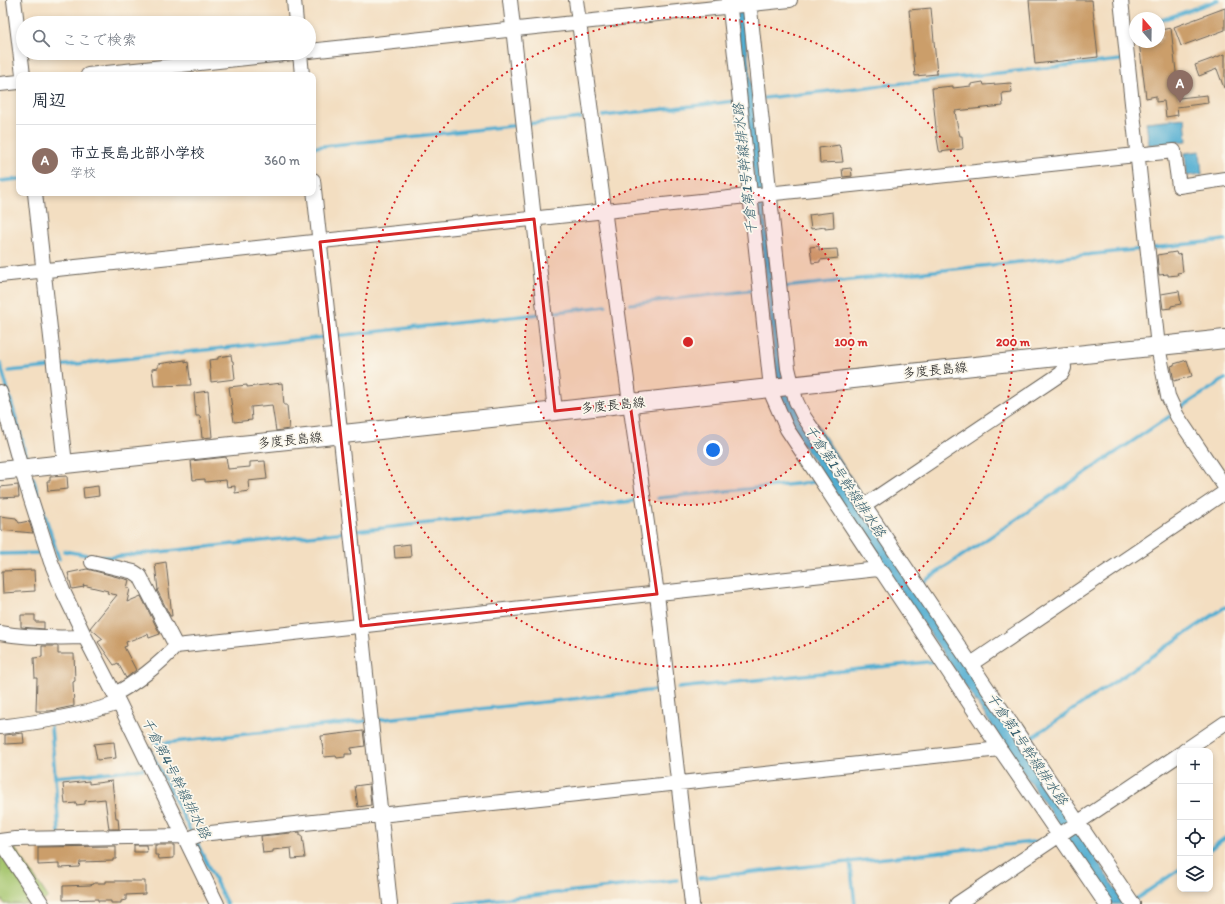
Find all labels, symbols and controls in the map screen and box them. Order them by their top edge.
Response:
north arrow [1129,12,1165,48]
search box [16,16,316,60]
icon: search [30,27,52,49]
text: ここで検索 [62,31,137,49]
pin: A [1167,70,1193,103]
text: 周辺 [32,90,66,110]
water label: 千倉第1号幹線排水路 [730,101,760,236]
text: 市立長島北部小学校 [70,144,205,162]
text: A [41,153,49,168]
text: 360 m [264,153,300,168]
text: 学校 [70,165,96,180]
centre of rings [681,335,695,349]
text: 100 m [834,335,868,349]
text: 200 m [996,335,1031,349]
street label: 多度長島線 [902,359,969,381]
street label: 多度長島線 [580,394,647,416]
water label: 千倉第1号幹線排水路 [801,421,890,542]
street label: 多度長島線 [257,429,324,451]
your location [703,440,723,460]
water label: 千倉第1号幹線排水路 [983,689,1072,810]
water label: 千倉第4号幹線排水路 [138,714,215,843]
map controls [1177,748,1213,892]
button: + [1177,748,1213,784]
button: − [1177,784,1213,820]
button: locate [1177,820,1213,856]
button: layers [1177,856,1213,892]

